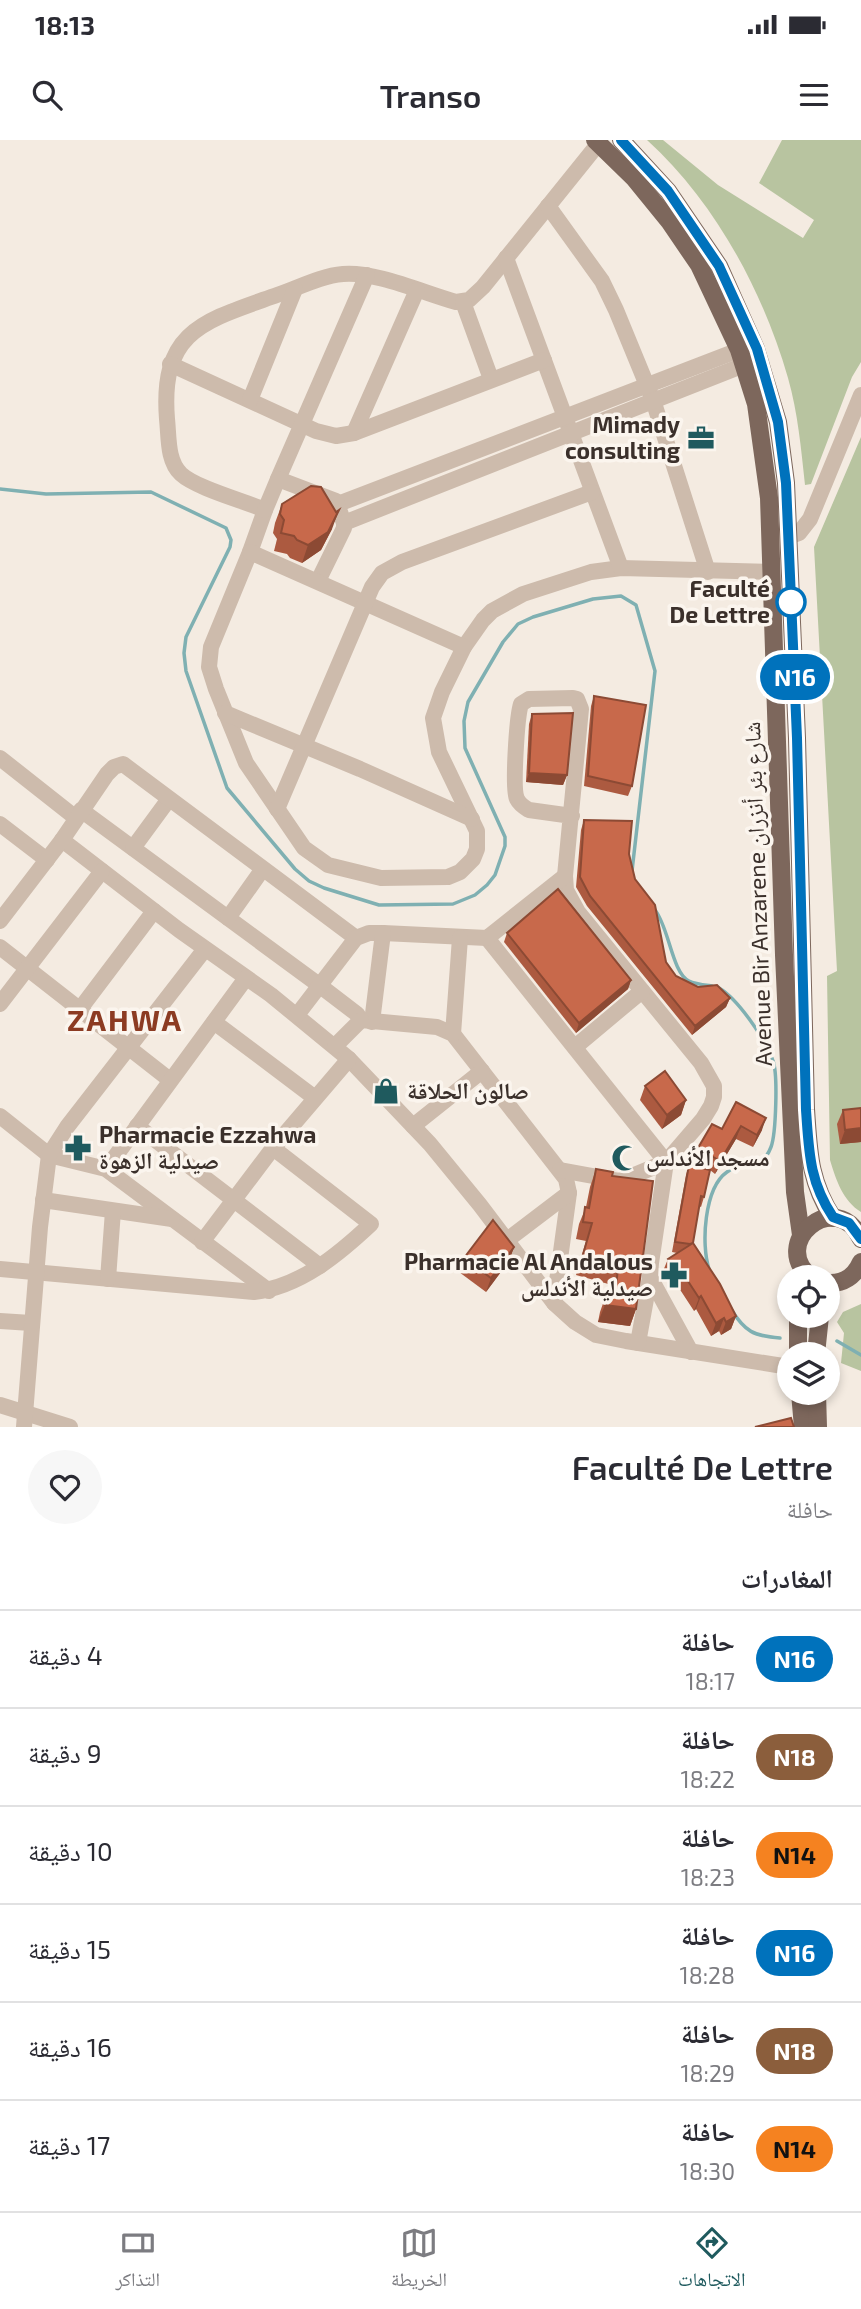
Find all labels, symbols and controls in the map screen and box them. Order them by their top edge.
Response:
text: 18:13 [35,9,95,40]
icon: search [28,76,66,114]
text: Transo [380,76,481,114]
icon: menu [795,76,833,114]
place label: Mimady consulting [565,410,681,464]
office icon: Mimady consulting [686,423,716,453]
place label: Faculté De Lettre [670,574,770,628]
marker: Faculté De Lettre [776,587,806,617]
line badge: N16 [755,654,835,700]
text: N16 [774,662,816,691]
street label: Avenue Bir Anzarene شارع بئر أنزران [737,721,779,1067]
district label: ZAHWA [67,1001,183,1037]
shop icon: صالون الحلاقة [371,1076,401,1106]
place label: صالون الحلاقة [407,1076,529,1105]
place label: Pharmacie Ezzahwa صيدلية الزهوة [99,1120,316,1175]
pharmacy icon: Pharmacie Ezzahwa صيدلية الزهوة [63,1133,93,1163]
mosque icon: مسجد الأندلس [610,1143,640,1173]
place label: مسجد الأندلس [646,1143,770,1172]
place label: Pharmacie Al Andalous صيدلية الأندلس [404,1247,653,1302]
pharmacy icon: Pharmacie Al Andalous صيدلية الأندلس [659,1260,689,1290]
map controls [777,1265,840,1405]
button: locate [777,1265,840,1328]
button: layers [777,1342,840,1405]
text: Faculté De Lettre [572,1447,833,1487]
button: heart [28,1450,102,1524]
text: حافلة [787,1495,833,1523]
text: المغادرات [741,1562,833,1593]
text: حافلة [681,1625,735,1656]
text: 4 دقيقة [28,1639,103,1670]
text: N16 [774,1644,815,1673]
text: 18:17 [686,1667,735,1695]
text: حافلة [681,1723,735,1754]
text: 9 دقيقة [28,1737,102,1768]
text: N18 [773,1742,816,1771]
text: 18:22 [681,1765,735,1793]
text: حافلة [681,1821,735,1852]
text: 10 دقيقة [28,1835,113,1866]
text: N14 [773,1840,816,1869]
text: 18:23 [681,1863,735,1891]
text: حافلة [681,1919,735,1950]
text: 15 دقيقة [28,1933,111,1964]
text: N16 [774,1938,815,1967]
text: 18:28 [680,1961,735,1989]
text: حافلة [681,2017,735,2048]
text: 16 دقيقة [28,2031,112,2062]
text: N18 [773,2036,816,2065]
text: 18:29 [680,2059,735,2087]
text: حافلة [681,2115,735,2146]
text: 17 دقيقة [28,2129,110,2160]
text: N14 [773,2134,816,2163]
text: 18:30 [680,2157,735,2185]
tab: التذاكر [116,2224,160,2298]
tab: الخريطة [391,2224,447,2298]
tab: الاتجاهات [678,2224,745,2298]

